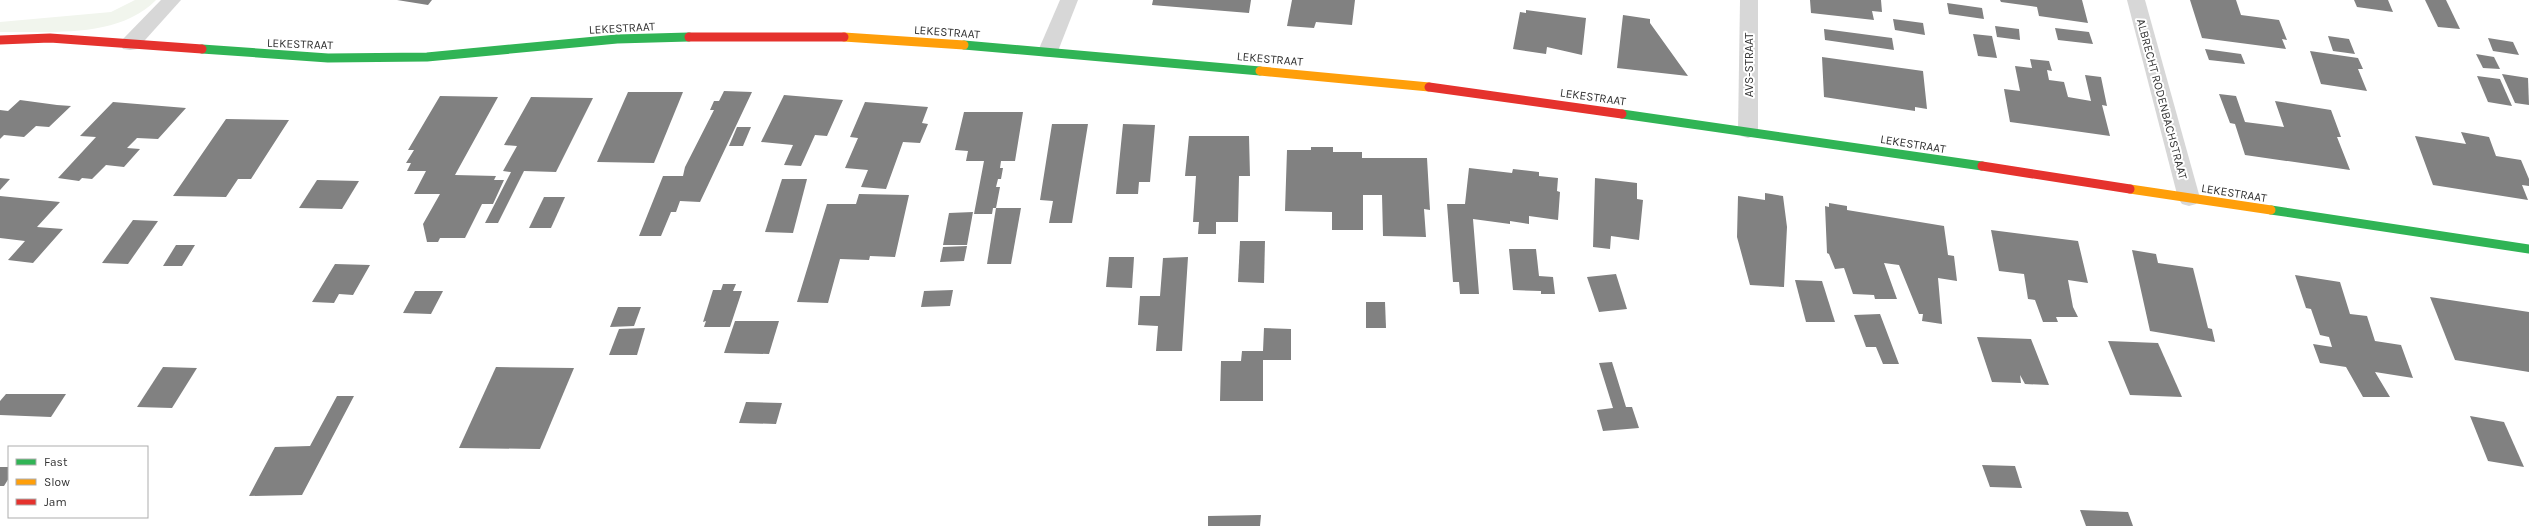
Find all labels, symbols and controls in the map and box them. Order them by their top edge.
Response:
street label: ALBRECHT RODENBACHSTRAAT [2134,17,2190,181]
street label: LEKESTRAAT [589,19,655,37]
street label: LEKESTRAAT [913,23,981,41]
street label: AVS-STRAAT [1742,33,1756,97]
street label: LEKESTRAAT [267,36,333,52]
street label: LEKESTRAAT [1236,49,1304,69]
street label: LEKESTRAAT [1559,85,1627,109]
street label: LEKESTRAAT [1879,132,1947,156]
street label: LEKESTRAAT [2200,181,2268,205]
legend [8,446,148,518]
text: Fast [44,455,68,469]
text: Slow [44,475,70,489]
text: Jam [44,495,67,509]

